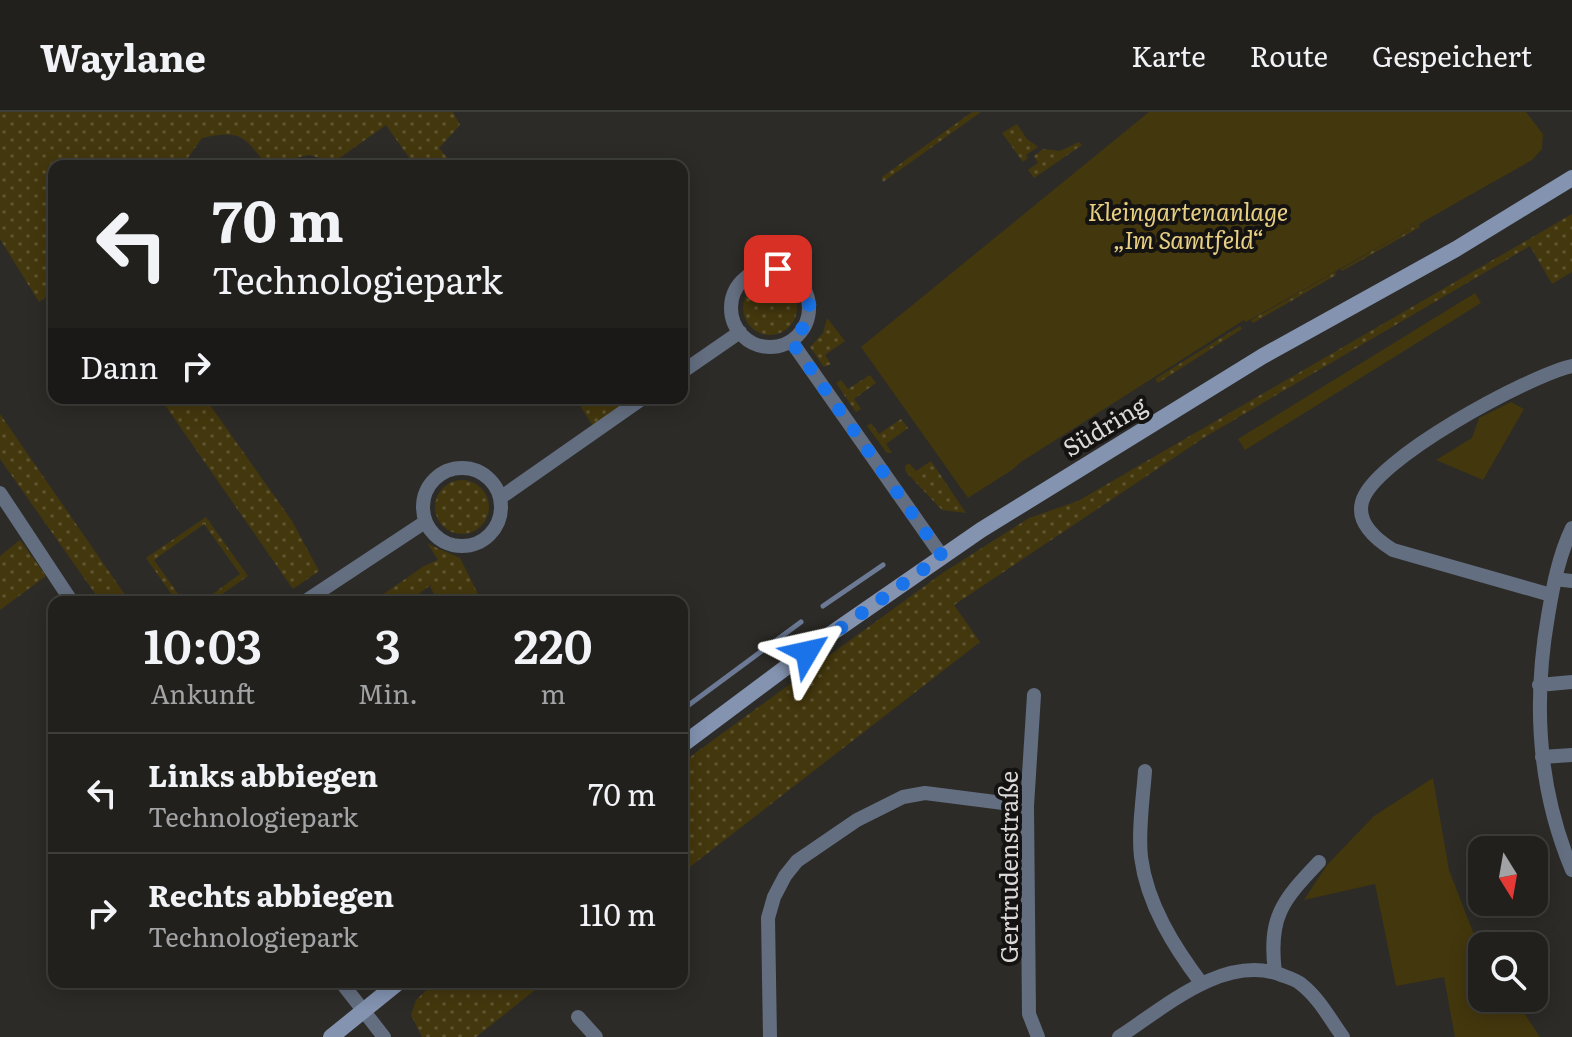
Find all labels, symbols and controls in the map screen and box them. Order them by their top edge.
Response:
text: Waylane [40,27,206,84]
text: Karte [1131,34,1206,76]
text: Route [1250,34,1328,76]
text: Gespeichert [1372,34,1532,76]
text: 70 m [212,176,344,259]
icon: left [80,192,184,296]
park label: Kleingartenanlage „Im Samtfeld“ [1088,193,1288,256]
pin [744,235,812,303]
icon: arrive [756,247,800,291]
text: Technologiepark [212,252,503,305]
text: Dann [80,344,158,388]
icon: right [174,344,218,388]
street label: Südring [1055,386,1153,464]
text: 10:03 [143,608,262,679]
text: 3 [375,608,401,679]
text: 220 [513,608,593,679]
position arrow [765,610,849,694]
text: Ankunft [151,673,255,712]
text: Min. [358,673,418,712]
text: m [540,673,566,712]
text: Links abbiegen [148,752,378,796]
icon: left [80,771,124,815]
text: 70 m [588,771,656,815]
street label: Gertrudenstraße [990,771,1025,963]
text: Technologiepark [148,796,358,835]
north arrow [1468,836,1548,916]
map controls [1468,836,1548,1012]
text: Rechts abbiegen [148,872,394,916]
icon: right [80,891,124,935]
text: 110 m [579,891,656,935]
text: Technologiepark [148,916,358,955]
button: search [1468,932,1548,1012]

